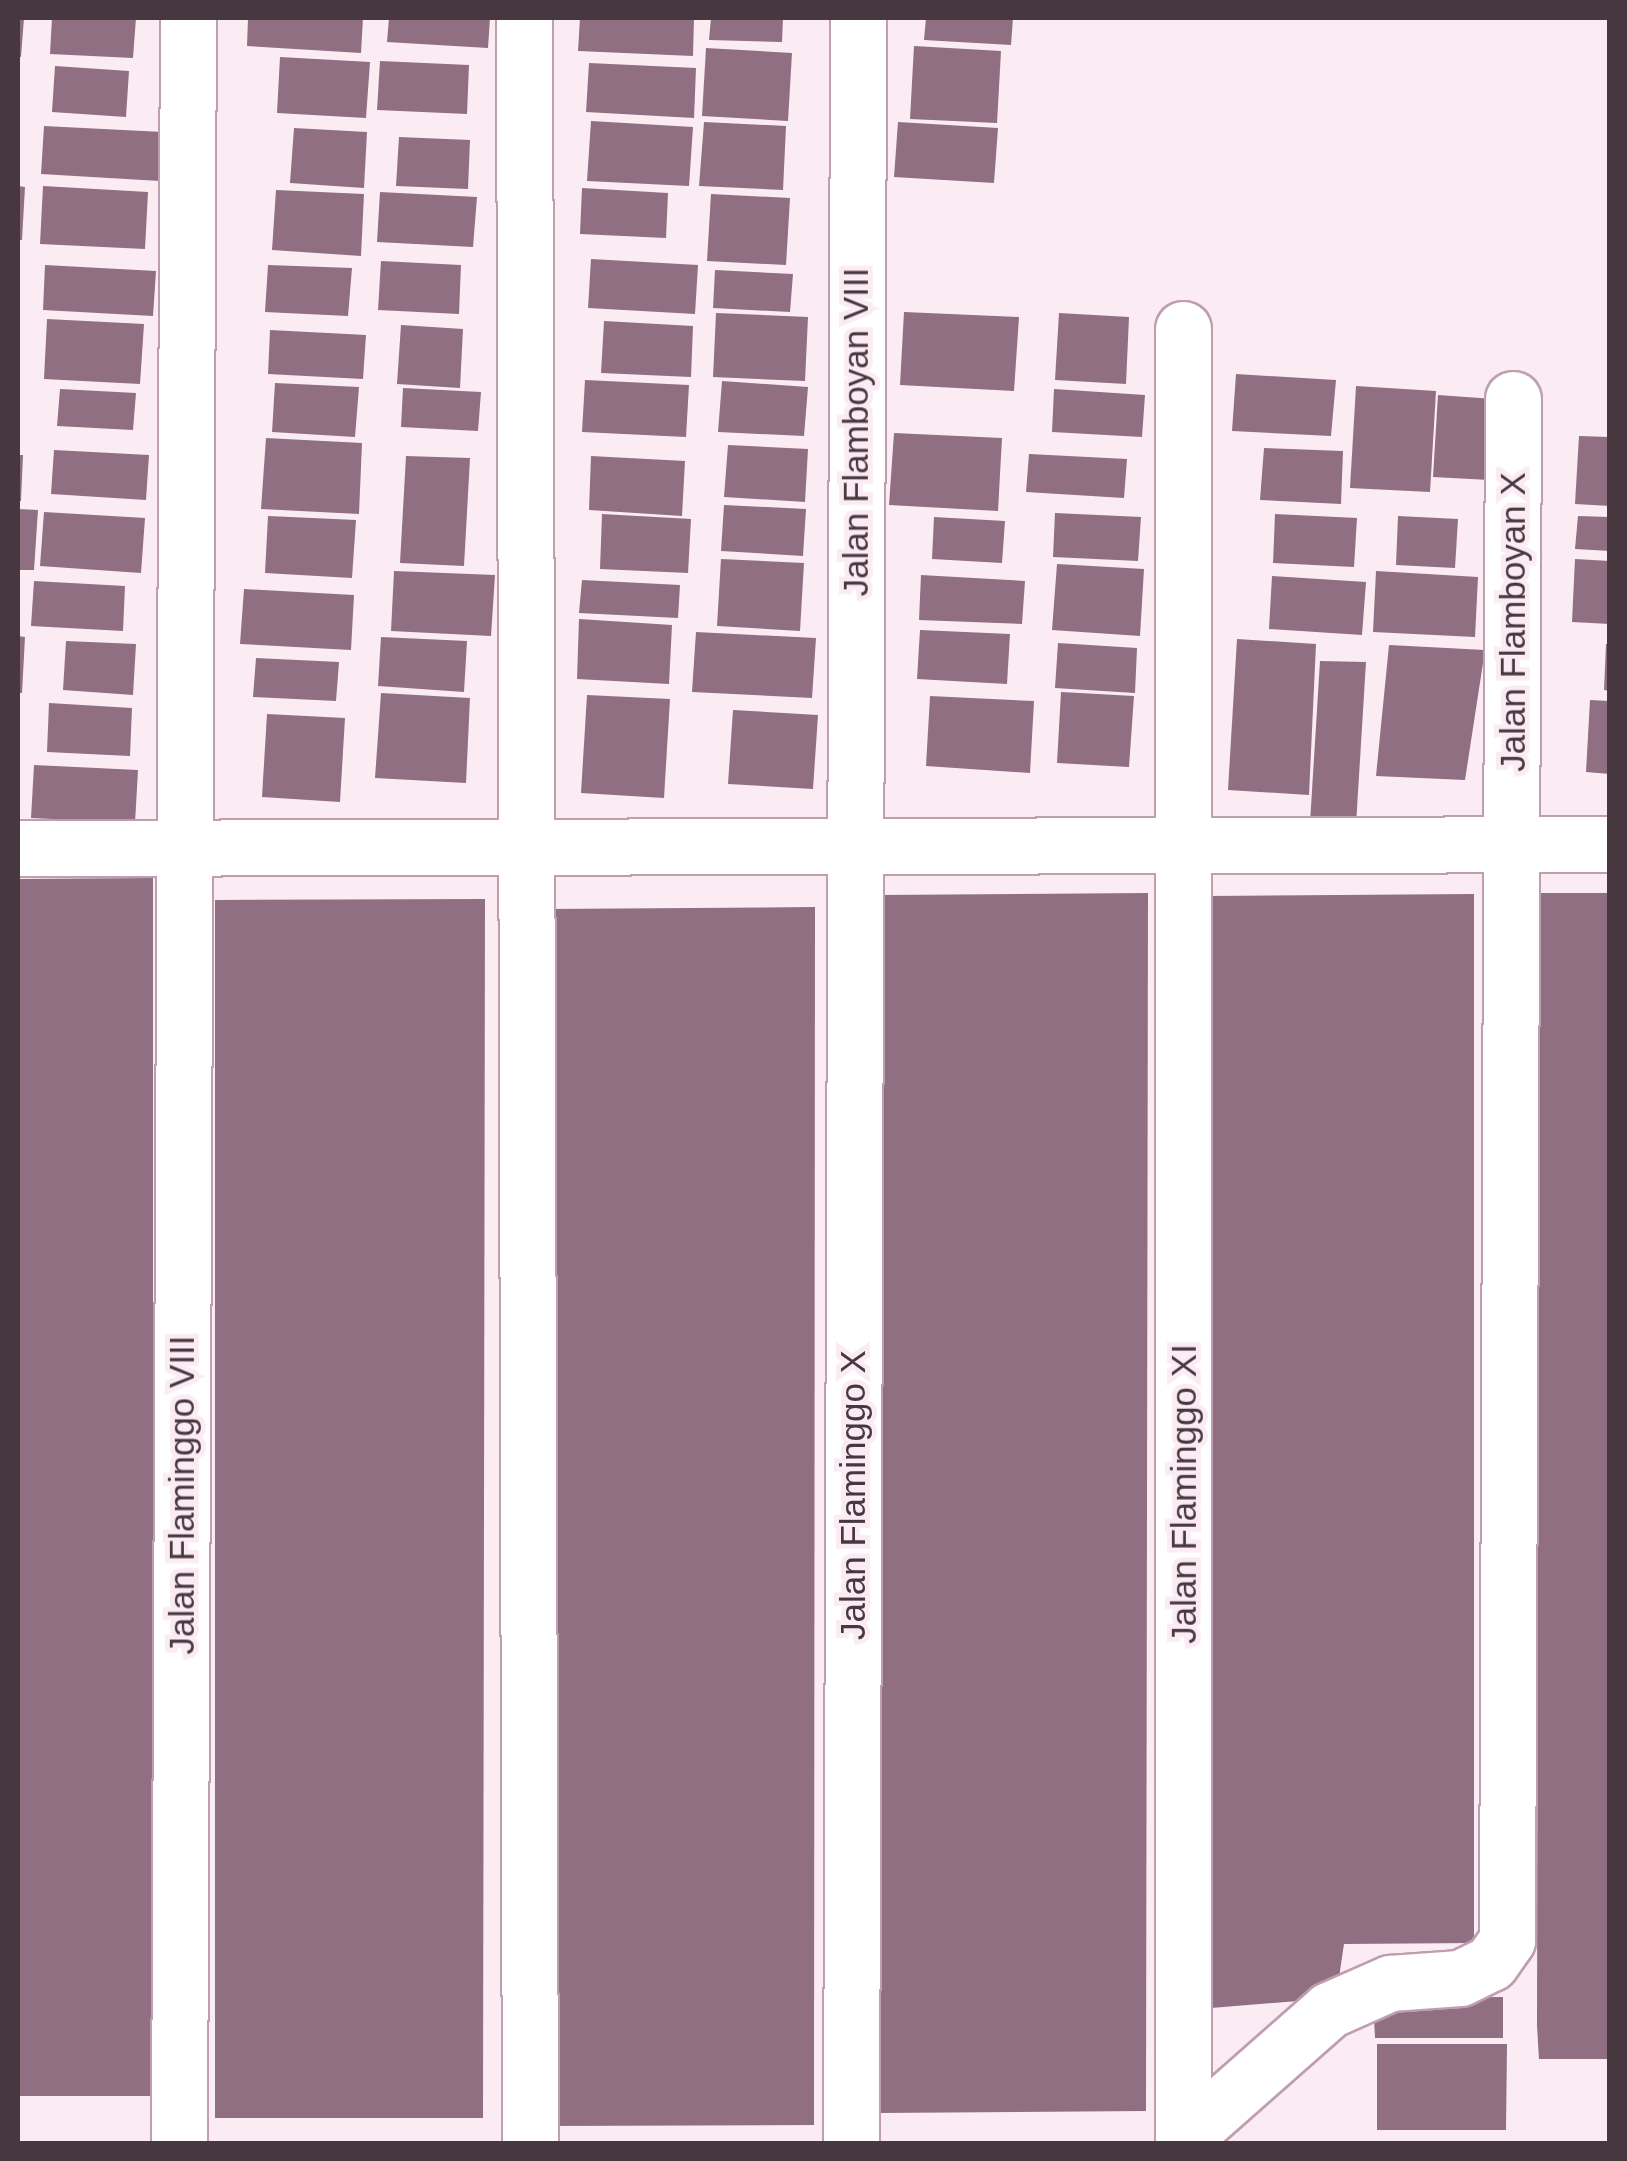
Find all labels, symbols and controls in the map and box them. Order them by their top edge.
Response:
street label: Jalan Flamboyan VIII [835,268,877,596]
street label: Jalan Flamboyan X [1492,472,1534,772]
street label: Jalan Flaminggo VIII [161,1335,203,1655]
street label: Jalan Flaminggo XI [1163,1344,1205,1644]
street label: Jalan Flaminggo X [832,1350,874,1640]

